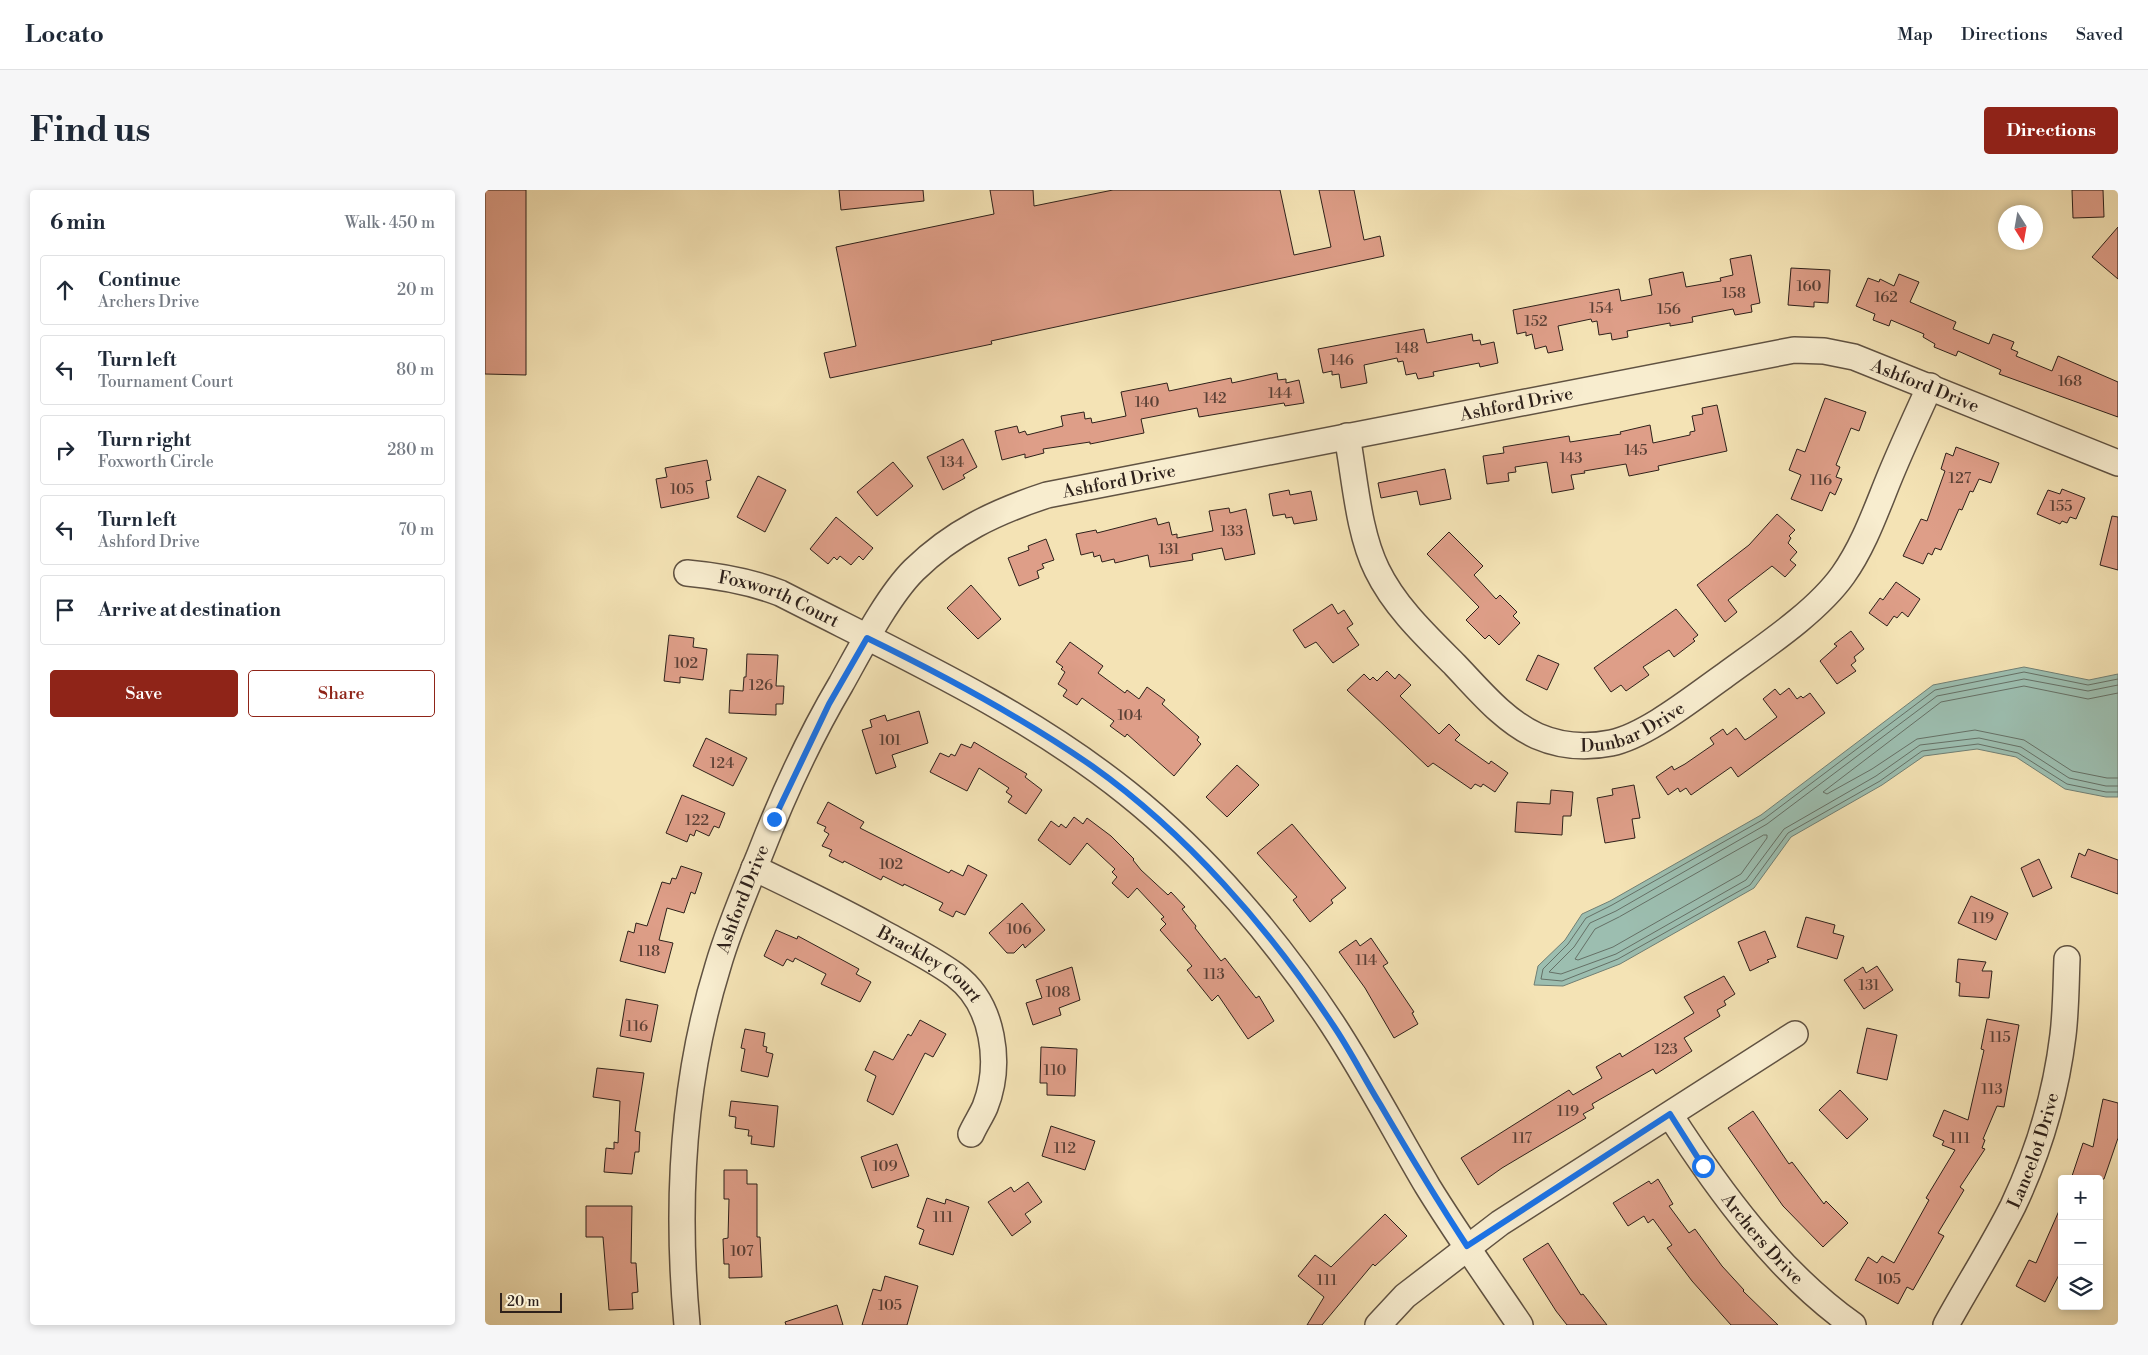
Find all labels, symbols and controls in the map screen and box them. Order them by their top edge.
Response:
text: Locato [25,20,104,50]
text: Map [1897,23,1933,46]
text: Directions [1961,23,2048,46]
text: Saved [2076,23,2123,46]
button: Directions [1984,107,2118,154]
text: Find us [30,109,150,152]
north arrow [1998,205,2043,250]
text: 6 min [50,210,105,236]
text: Walk · 450 m [345,213,435,233]
text: Continue [98,268,181,292]
icon: ahead [51,276,79,304]
house number: 160 [1797,277,1822,296]
text: 20 m [397,280,434,300]
house number: 158 [1722,284,1746,303]
house number: 162 [1874,288,1898,307]
text: Archers Drive [98,292,199,312]
house number: 154 [1589,299,1613,318]
house number: 156 [1657,300,1681,319]
house number: 152 [1524,312,1548,331]
house number: 148 [1395,339,1419,358]
text: Turn left [98,348,177,372]
house number: 146 [1330,351,1354,370]
street label: Ashford Drive [1867,353,1983,418]
icon: left [51,356,79,384]
text: 80 m [396,360,434,380]
text: Tournament Court [98,372,233,392]
house number: 168 [2058,372,2082,391]
street label: Ashford Drive [1457,382,1575,426]
house number: 144 [1268,384,1292,403]
house number: 142 [1203,389,1227,408]
house number: 140 [1135,393,1159,412]
text: Turn right [98,428,191,452]
icon: right [51,436,79,464]
text: 280 m [387,440,434,460]
house number: 145 [1624,441,1648,460]
house number: 143 [1559,449,1583,468]
text: Foxworth Circle [98,452,214,472]
house number: 134 [940,453,964,472]
street label: Ashford Drive [1059,459,1177,503]
house number: 127 [1949,469,1972,488]
house number: 116 [1810,471,1832,490]
house number: 105 [670,480,694,499]
house number: 155 [2050,497,2073,516]
text: Turn left [98,508,177,532]
icon: left [51,516,79,544]
text: 70 m [398,520,434,540]
house number: 133 [1220,522,1244,541]
text: Ashford Drive [98,532,200,552]
house number: 131 [1159,540,1180,559]
street label: Foxworth Court [717,565,844,633]
icon: arrive [51,596,79,624]
text: Arrive at destination [98,598,281,622]
house number: 102 [674,654,698,673]
button: Save [50,670,238,717]
button: Share [248,670,435,717]
house number: 126 [749,676,773,695]
street label: Dunbar Drive [1580,696,1689,757]
house number: 104 [1118,706,1143,725]
house number: 101 [879,731,901,750]
house number: 124 [710,754,734,773]
route end [763,808,786,831]
house number: 122 [685,811,709,830]
street label: Ashford Drive [711,841,774,957]
house number: 102 [879,855,903,874]
house number: 119 [1972,909,1994,928]
street label: Brackley Court [873,920,988,1007]
house number: 106 [1006,920,1032,939]
house number: 118 [638,942,660,961]
house number: 114 [1355,951,1377,970]
house number: 113 [1203,965,1225,984]
house number: 131 [1859,976,1880,995]
house number: 108 [1045,983,1071,1002]
house number: 116 [626,1017,648,1036]
house number: 115 [1989,1028,2011,1047]
house number: 123 [1654,1040,1678,1059]
house number: 110 [1044,1061,1066,1080]
house number: 113 [1981,1080,2003,1099]
street label: Lancelot Drive [2002,1090,2064,1212]
house number: 119 [1557,1102,1579,1121]
house number: 117 [1512,1129,1533,1148]
house number: 111 [1950,1129,1971,1148]
house number: 112 [1054,1139,1076,1158]
route start [1692,1155,1715,1178]
house number: 109 [872,1157,898,1176]
map controls [2058,1175,2103,1310]
button: + [2058,1175,2103,1220]
street label: Archers Drive [1716,1188,1809,1290]
house number: 111 [933,1208,954,1227]
button: − [2058,1220,2103,1265]
house number: 107 [730,1242,754,1261]
button: layers [2058,1265,2103,1310]
house number: 105 [1877,1270,1901,1289]
house number: 111 [1317,1271,1338,1290]
scale bar [500,1290,563,1313]
text: 20 m [507,1293,539,1311]
house number: 105 [878,1296,902,1315]

